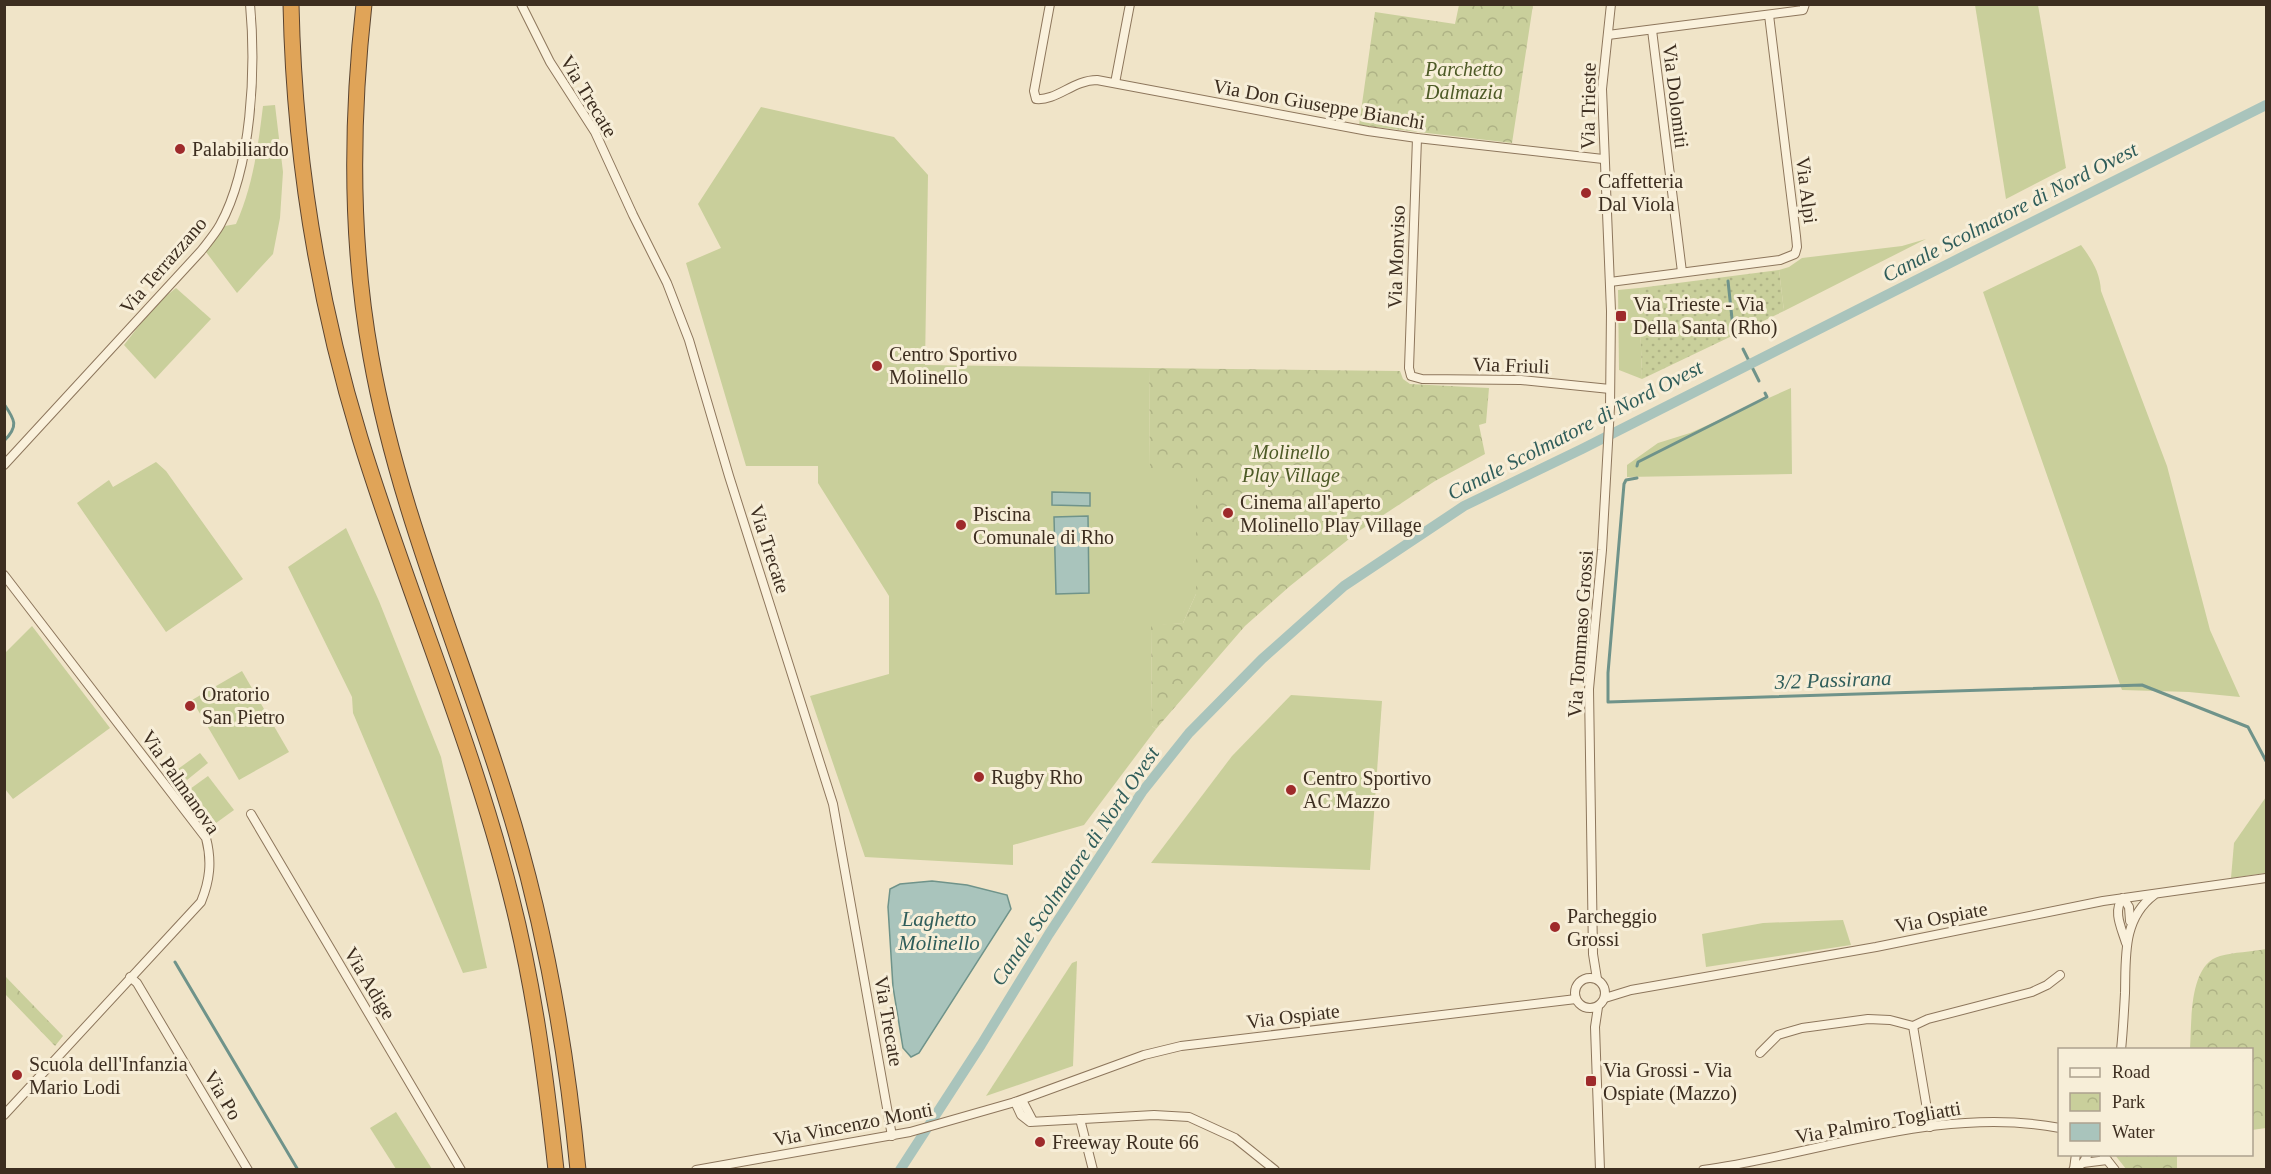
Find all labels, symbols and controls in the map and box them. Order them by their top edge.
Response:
street label: Via Dolomiti [1659,43,1693,150]
street label: Via Trecate [556,51,622,141]
park label: Parchetto Dalmazia [1424,58,1503,103]
street label: Via Trieste [1576,62,1600,150]
street label: Via Don Giuseppe Bianchi [1211,75,1427,135]
water label: Canale Scolmatore di Nord Ovest [1878,137,2143,287]
place label: Palabiliardo [192,138,289,160]
marker: Palabiliardo [173,142,187,156]
street label: Via Alpi [1791,155,1822,225]
place label: Caffetteria Dal Viola [1598,170,1683,215]
marker: Caffetteria Dal Viola [1579,186,1593,200]
street label: Via Monviso [1383,205,1409,309]
street label: Via Terrazzano [115,212,211,318]
place label: Via Trieste - Via Della Santa (Rho) [1633,293,1777,339]
marker: Via Trieste - Via Della Santa (Rho) [1614,309,1628,323]
place label: Centro Sportivo Molinello [889,343,1017,388]
street label: Via Friuli [1472,353,1550,377]
water label: Canale Scolmatore di Nord Ovest [1443,355,1708,505]
marker: Centro Sportivo Molinello [870,359,884,373]
park label: Molinello Play Village [1241,441,1340,487]
place label: Cinema all'aperto Molinello Play Village [1240,491,1422,537]
street label: Via Trecate [745,502,795,596]
place label: Piscina Comunale di Rho [973,503,1114,548]
marker: Cinema all'aperto Molinello Play Village [1221,506,1235,520]
marker: Piscina Comunale di Rho [954,518,968,532]
street label: Via Tommaso Grossi [1563,549,1597,719]
water label: 3/2 Passirana [1773,666,1892,694]
place label: Oratorio San Pietro [202,683,285,728]
marker: Oratorio San Pietro [183,699,197,713]
street label: Via Palmanova [137,726,225,838]
water label: Canale Scolmatore di Nord Ovest [986,741,1165,990]
place label: Rugby Rho [991,766,1083,789]
place label: Centro Sportivo AC Mazzo [1303,767,1431,812]
marker: Rugby Rho [972,770,986,784]
marker: Centro Sportivo AC Mazzo [1284,783,1298,797]
street label: Via Ospiate [1893,897,1989,938]
place label: Parcheggio Grossi [1567,905,1657,950]
water label: Laghetto Molinello [897,907,980,955]
marker: Parcheggio Grossi [1548,920,1562,934]
street label: Via Adige [339,943,400,1024]
street label: Via Trecate [870,974,908,1068]
street label: Via Ospiate [1245,999,1341,1034]
legend [2058,1048,2253,1156]
place label: Scuola dell'Infanzia Mario Lodi [29,1053,188,1098]
place label: Via Grossi - Via Ospiate (Mazzo) [1603,1059,1737,1105]
text: Road [2112,1062,2150,1082]
street label: Via Po [200,1066,246,1124]
marker: Scuola dell'Infanzia Mario Lodi [10,1068,24,1082]
marker: Via Grossi - Via Ospiate (Mazzo) [1584,1074,1598,1088]
text: Park [2112,1092,2145,1112]
street label: Via Palmiro Togliatti [1793,1096,1963,1148]
street label: Via Vincenzo Monti [772,1098,935,1150]
text: Water [2112,1122,2155,1142]
place label: Freeway Route 66 [1052,1131,1199,1154]
marker: Freeway Route 66 [1033,1135,1047,1149]

